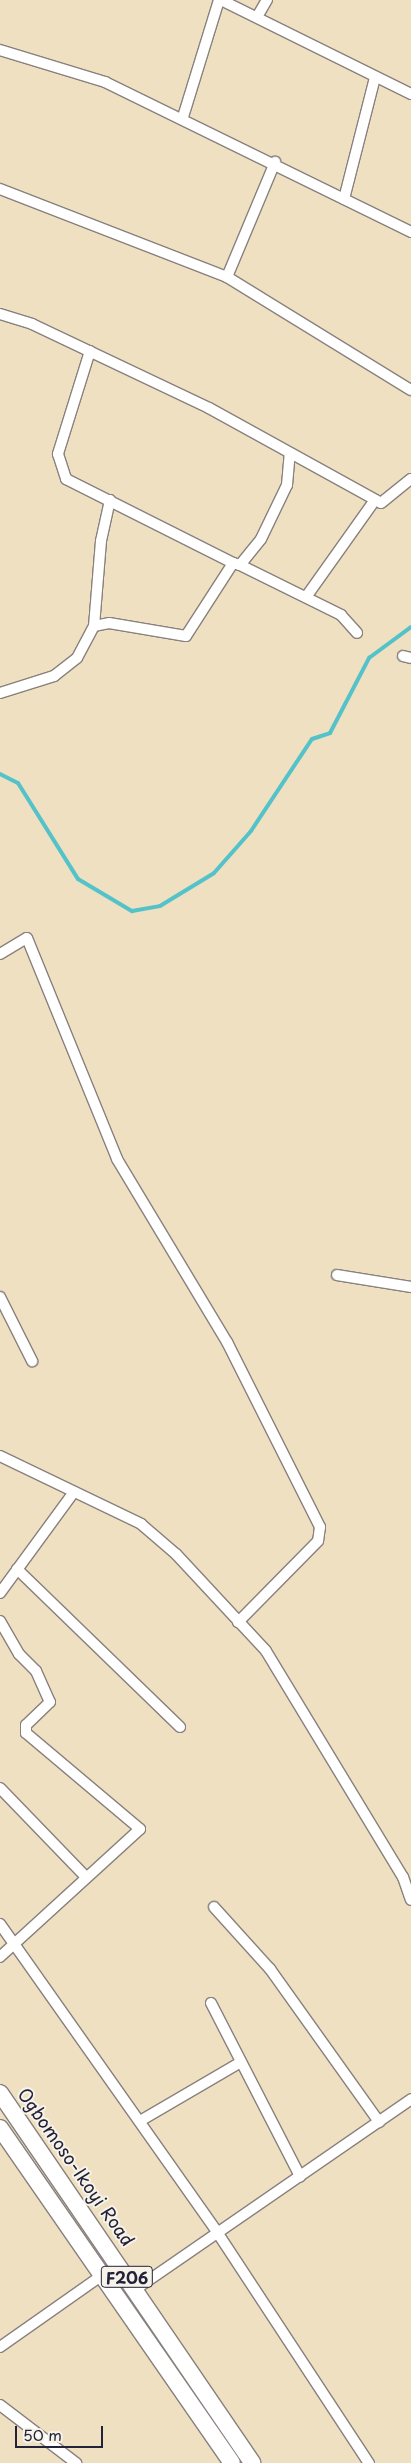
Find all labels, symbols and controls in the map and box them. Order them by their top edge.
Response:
street label: Ogbomoso-Ikoyi Road [13,2083,139,2251]
road number: F206 [101,2264,153,2290]
scale bar [18,2416,105,2448]
text: 50 m [23,2423,62,2446]

